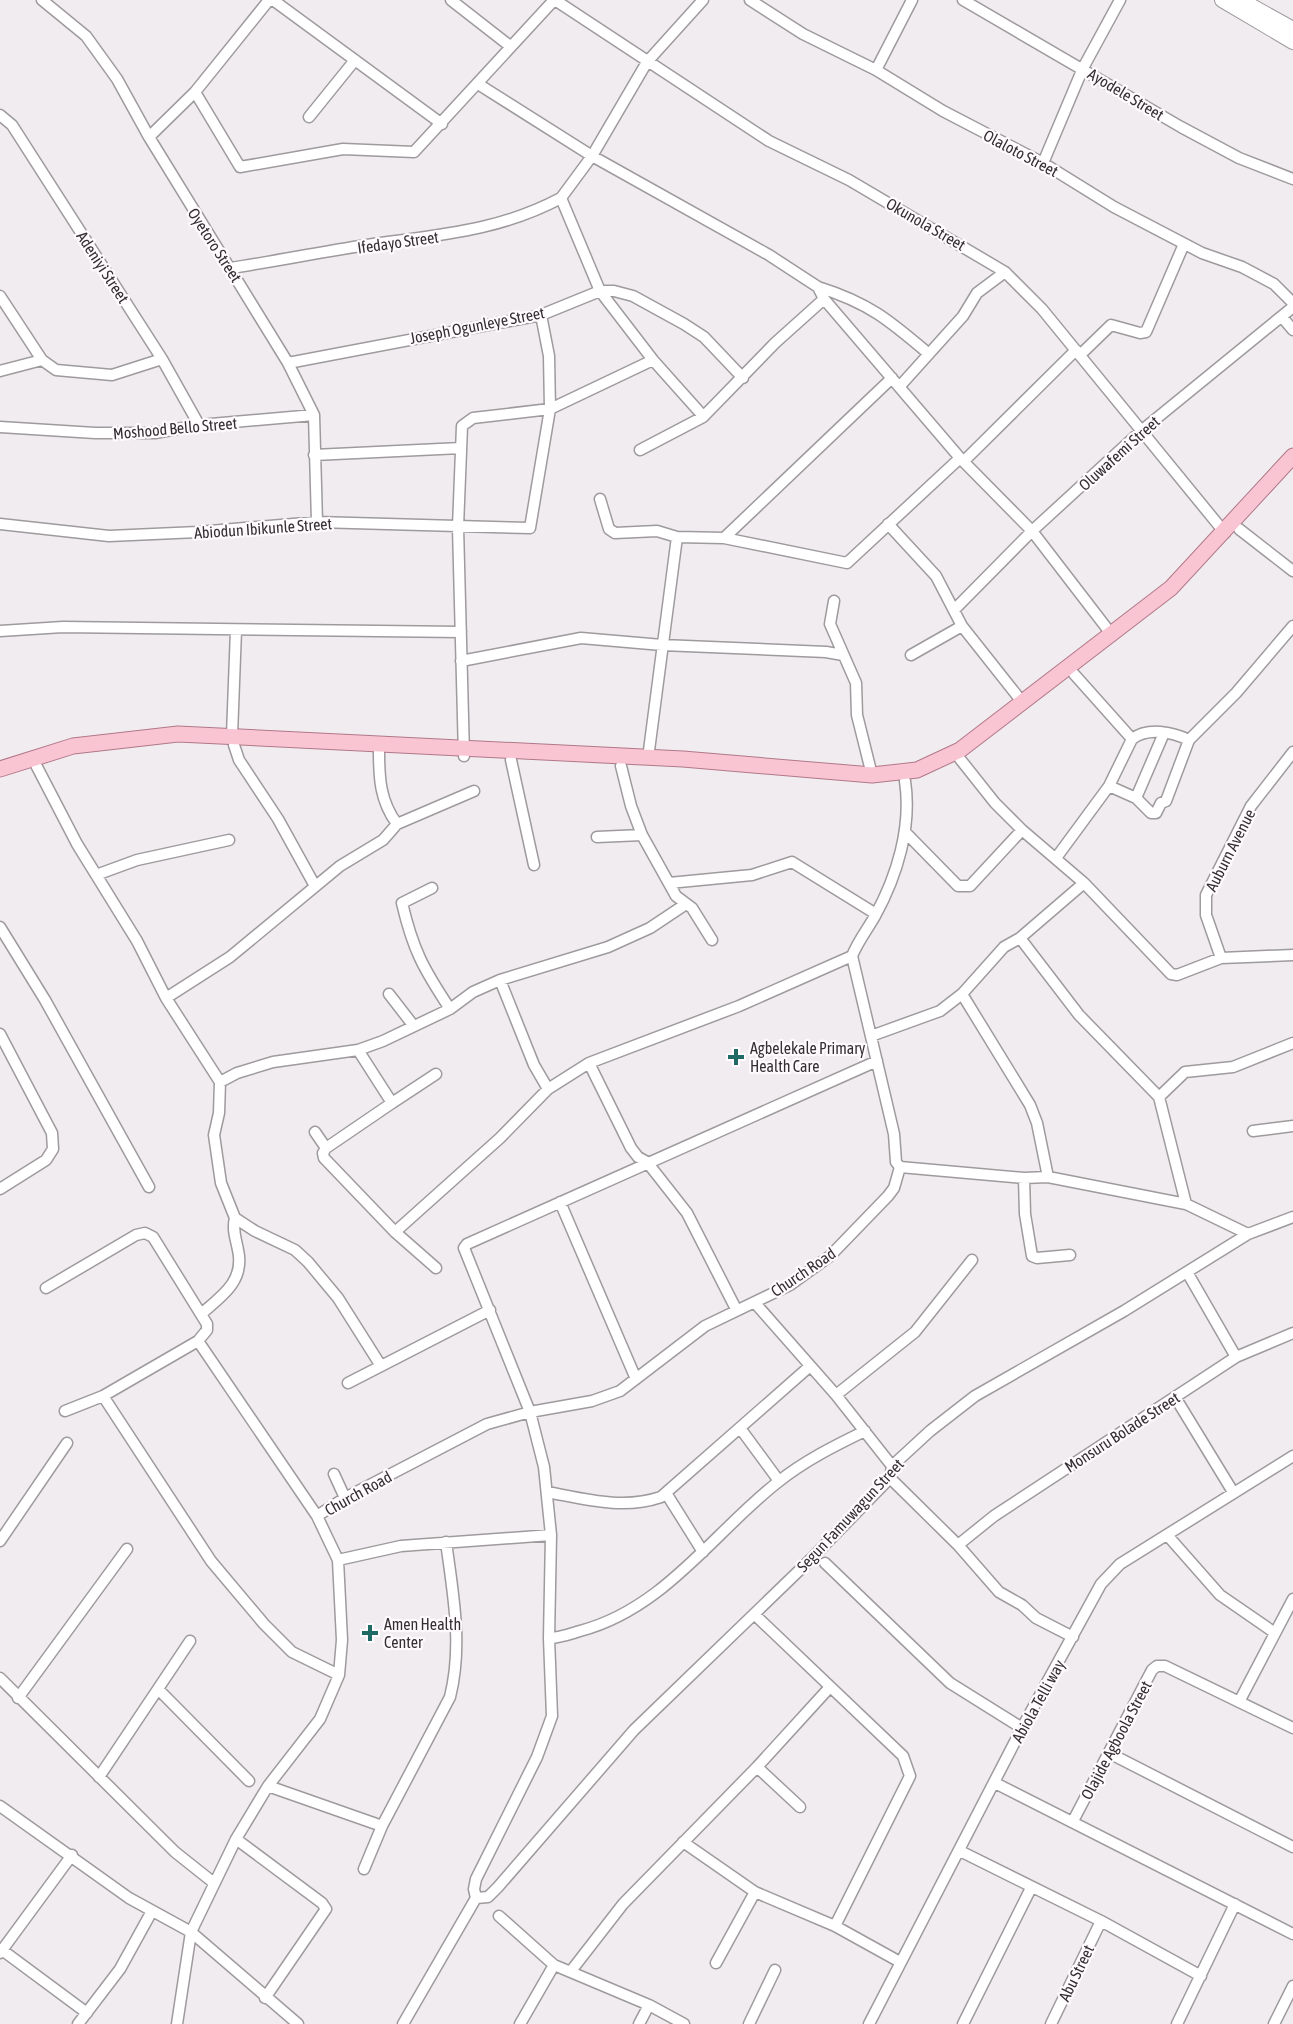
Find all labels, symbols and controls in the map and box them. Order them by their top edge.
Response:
street label: Ayodele Street [1084,64,1168,125]
street label: Olaloto Street [981,126,1062,180]
street label: Okunola Street [883,194,969,254]
street label: Oyetoro Street [184,205,246,286]
street label: Ifedayo Street [356,227,440,258]
street label: Adeniyi Street [72,228,133,307]
street label: Joseph Ogunleye Street [408,303,547,348]
street label: Oluwafemi Street [1075,412,1163,494]
street label: Moshood Bello Street [112,414,238,442]
street label: Abiodun Ibikunle Street [193,514,333,542]
street label: Auburn Avenue [1202,806,1258,894]
place label: Agbelekale Primary Health Care [750,1039,866,1075]
marker: Agbelekale Primary Health Care [727,1048,745,1066]
street label: Church Road [767,1244,839,1300]
street label: Monsuru Bolade Street [1061,1388,1183,1476]
street label: Segun Famuwagun Street [793,1455,908,1576]
street label: Church Road [321,1467,395,1519]
place label: Amen Health Center [384,1615,461,1651]
marker: Amen Health Center [361,1624,379,1642]
street label: Abiola Telli way [1008,1656,1069,1746]
street label: Olajide Agboola Street [1077,1677,1156,1803]
street label: Abu Street [1055,1942,1098,2004]

